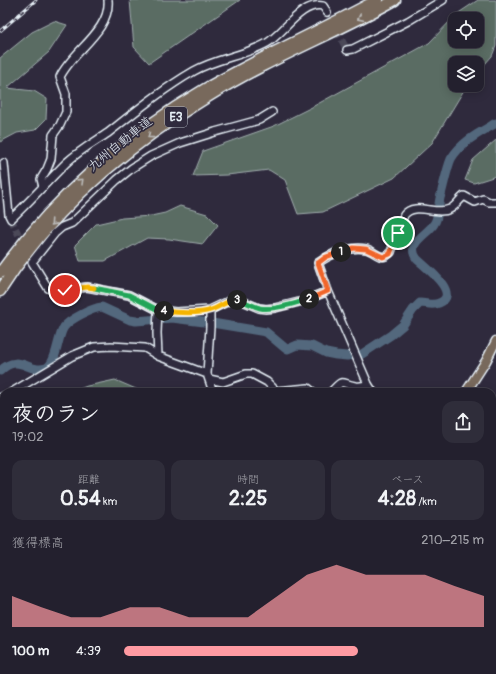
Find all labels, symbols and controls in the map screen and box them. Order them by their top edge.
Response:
map controls [448,12,484,92]
button: locate [448,12,484,48]
one-way arrow [357,13,365,21]
button: layers [448,56,484,92]
road number: E3 [165,107,187,127]
street label: 九州自動車道 [85,113,155,175]
one-way arrow [147,132,154,139]
one-way arrow [76,178,84,186]
pin [381,216,415,250]
one-way arrow [51,218,58,225]
icon: arrive [387,222,409,244]
pin: 1 [331,242,351,262]
text: 1 [339,245,343,258]
pin [48,273,82,307]
icon: check [54,279,76,301]
pin: 2 [299,289,319,309]
pin: 3 [227,290,247,310]
text: 2 [306,292,312,305]
text: 3 [234,293,240,306]
pin: 4 [154,301,174,321]
text: 4 [161,304,167,317]
text: 夜のラン [12,400,100,428]
button: share [442,401,484,443]
text: 19:02 [12,429,43,445]
text: 距離 [78,473,100,486]
text: 時間 [237,473,259,486]
text: ペース [391,473,423,486]
text: 0.54 [60,486,101,511]
text: 2:25 [229,486,267,511]
text: 4:28 [378,486,416,511]
text: km [101,495,117,508]
text: /km [416,495,437,508]
text: 210–215 m [421,532,484,548]
text: 獲得標高 [12,535,64,551]
text: 100 m [12,643,49,659]
text: 4:39 [76,643,101,659]

